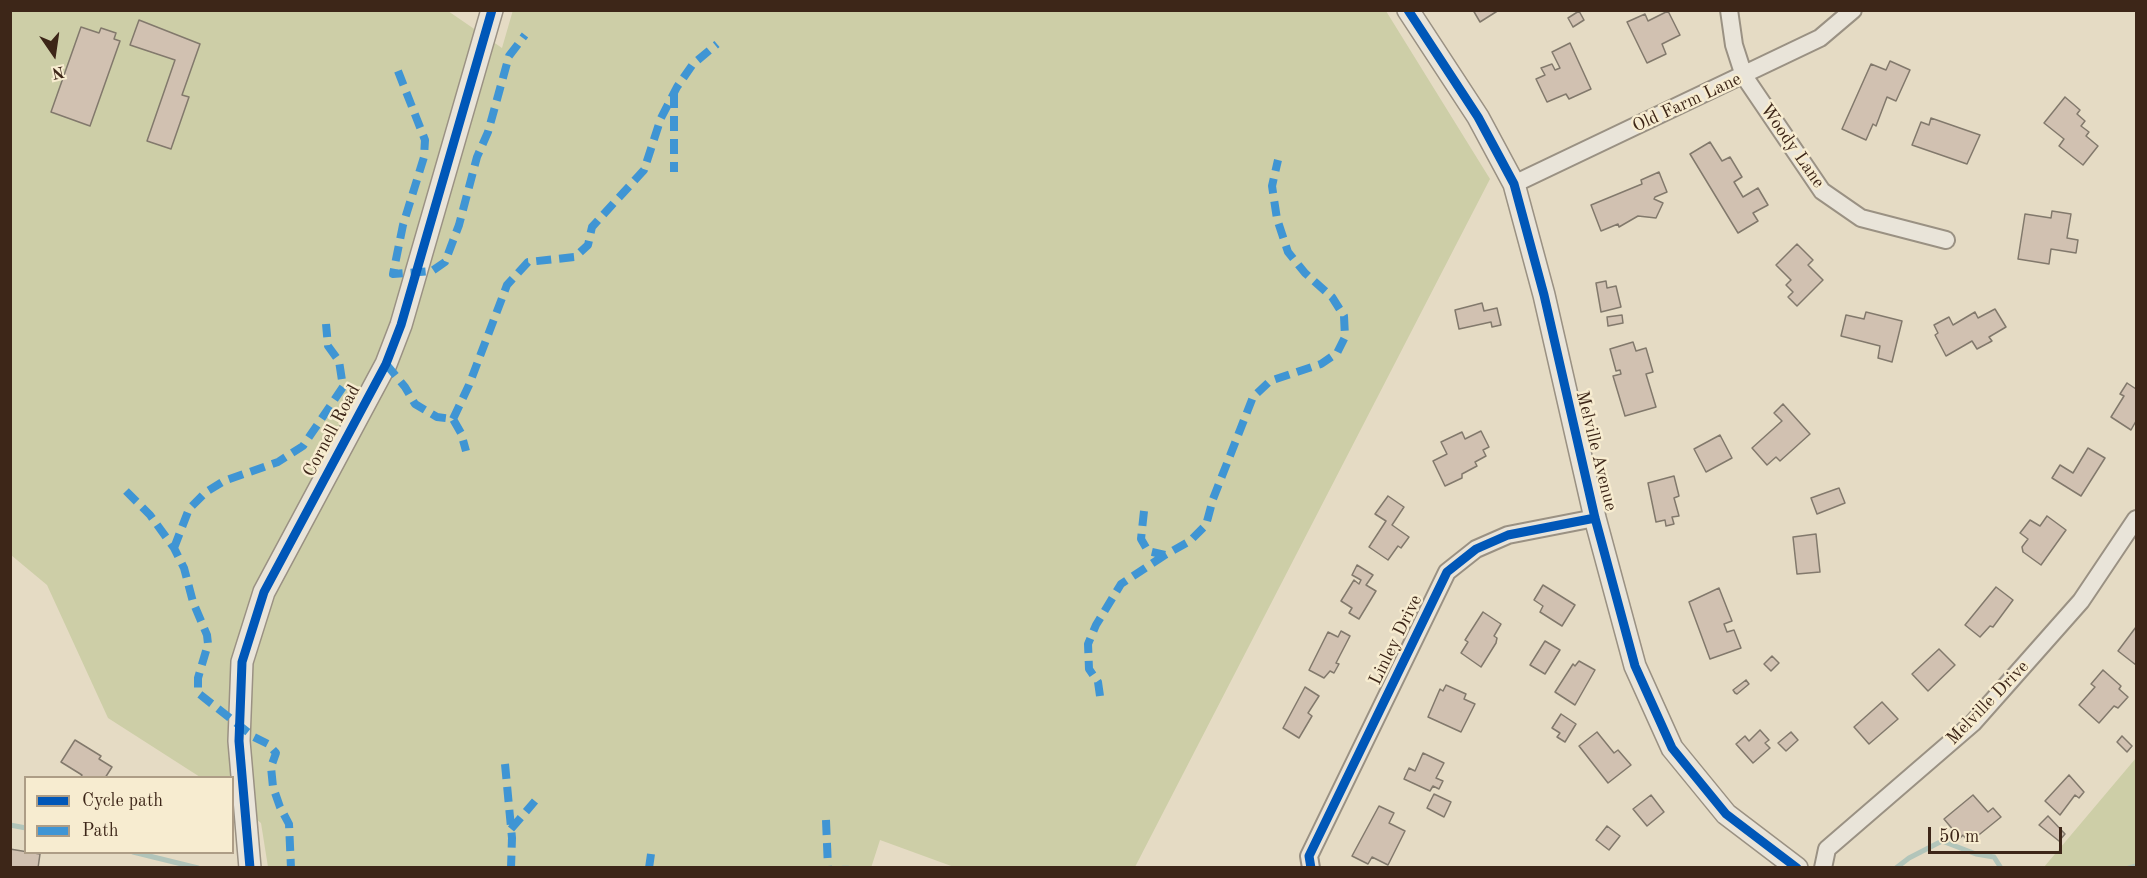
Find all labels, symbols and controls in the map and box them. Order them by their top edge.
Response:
north arrow [24,24,84,84]
text: N [50,62,66,81]
street label: Old Farm Lane [1629,68,1745,138]
street label: Woody Lane [1755,100,1829,192]
street label: Cornell Road [299,381,365,481]
street label: Melville Avenue [1571,389,1621,513]
street label: Linley Drive [1365,591,1427,689]
street label: Melville Drive [1942,656,2034,750]
legend [24,776,234,854]
text: Cycle path [82,792,163,810]
scale bar [1931,815,2064,853]
text: Path [82,822,118,840]
text: 50 m [1939,828,1979,846]

